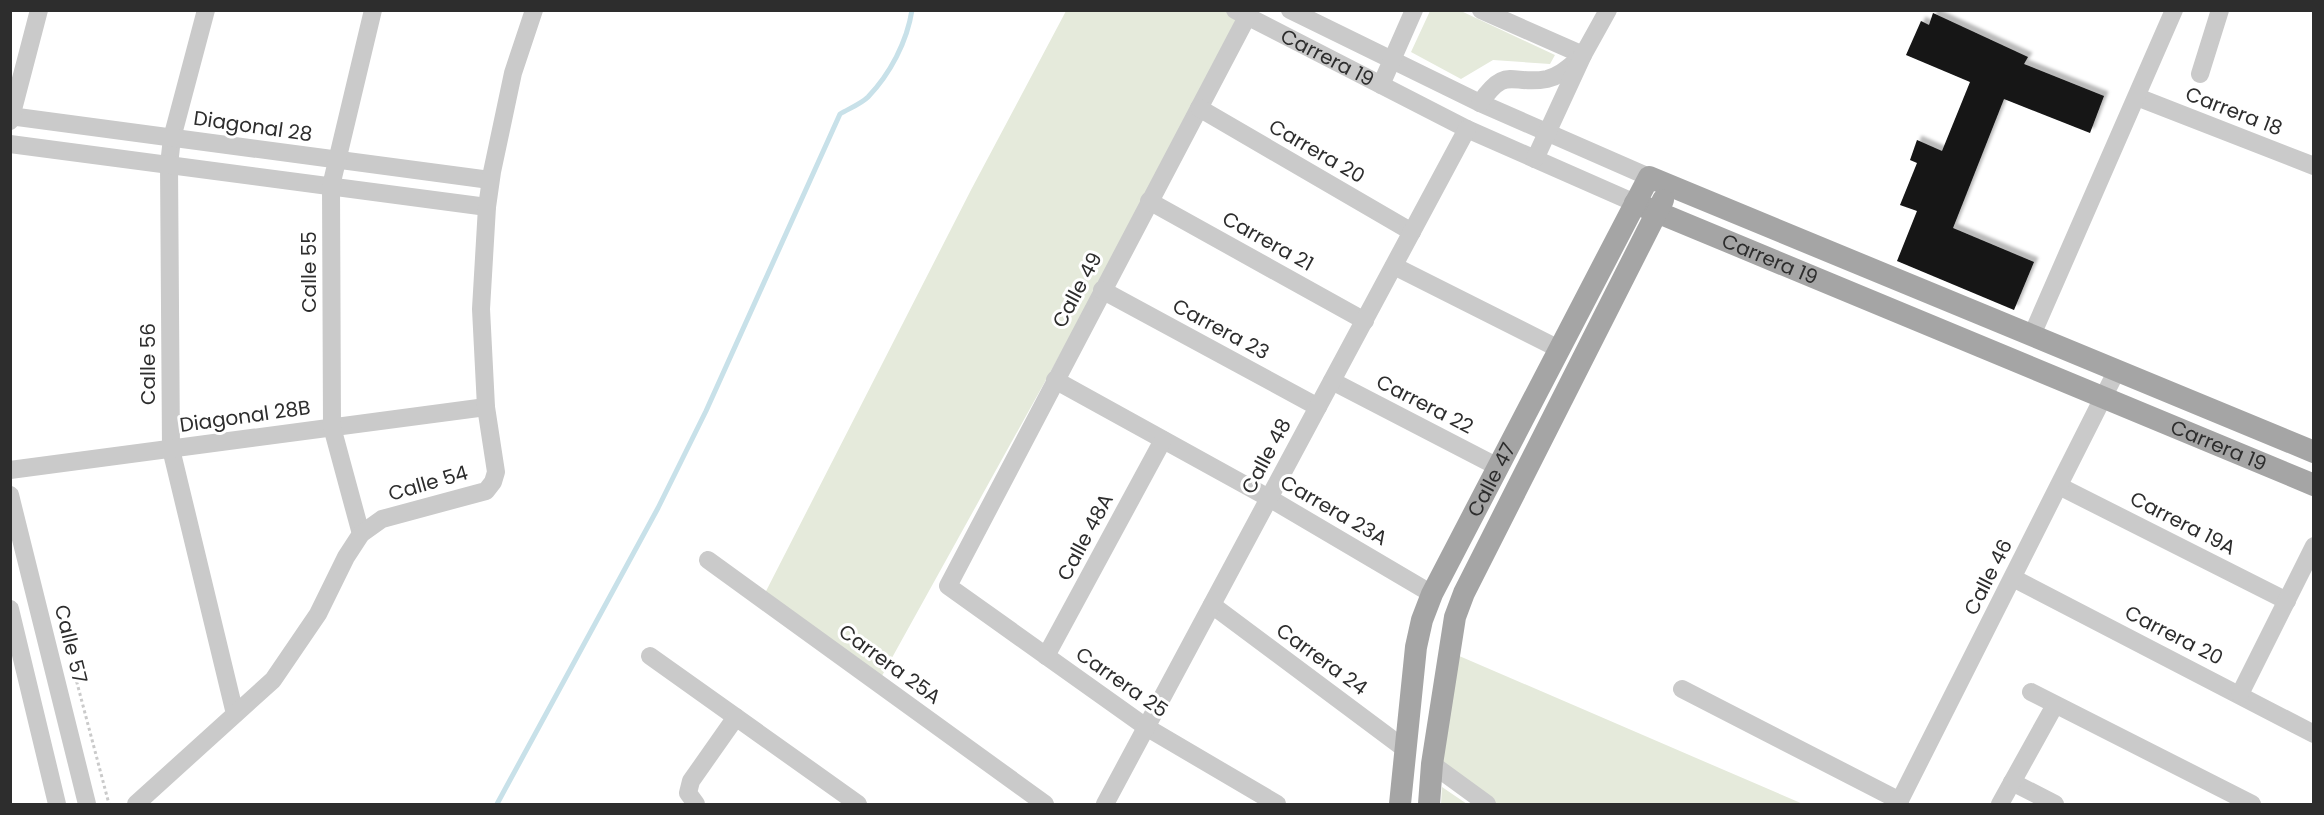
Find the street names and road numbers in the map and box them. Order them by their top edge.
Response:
street label: Carrera 19 [1276,22,1379,93]
street label: Carrera 18 [2182,80,2286,142]
street label: Diagonal 28 [192,104,314,148]
street label: Carrera 20 [1264,112,1370,190]
street label: Carrera 21 [1217,204,1319,278]
street label: Carrera 19 [1718,227,1822,291]
street label: Calle 55 [295,231,323,313]
street label: Calle 49 [1045,247,1109,333]
street label: Carrera 23 [1168,292,1274,366]
street label: Calle 56 [134,323,162,405]
street label: Carrera 22 [1372,368,1478,440]
street label: Diagonal 28B [178,393,312,439]
street label: Calle 48 [1234,413,1298,499]
street label: Carrera 19 [2166,413,2271,478]
street label: Calle 47 [1460,438,1522,522]
street label: Calle 54 [385,458,471,508]
street label: Carrera 23A [1275,468,1393,552]
street label: Carrera 19A [2125,484,2241,562]
street label: Calle 48A [1050,488,1120,586]
street label: Calle 46 [1957,534,2019,620]
street label: Carrera 20 [2120,598,2228,672]
street label: Calle 57 [48,602,94,686]
street label: Carrera 24 [1271,616,1373,702]
street label: Carrera 25A [833,617,947,711]
street label: Carrera 25 [1070,640,1174,724]

